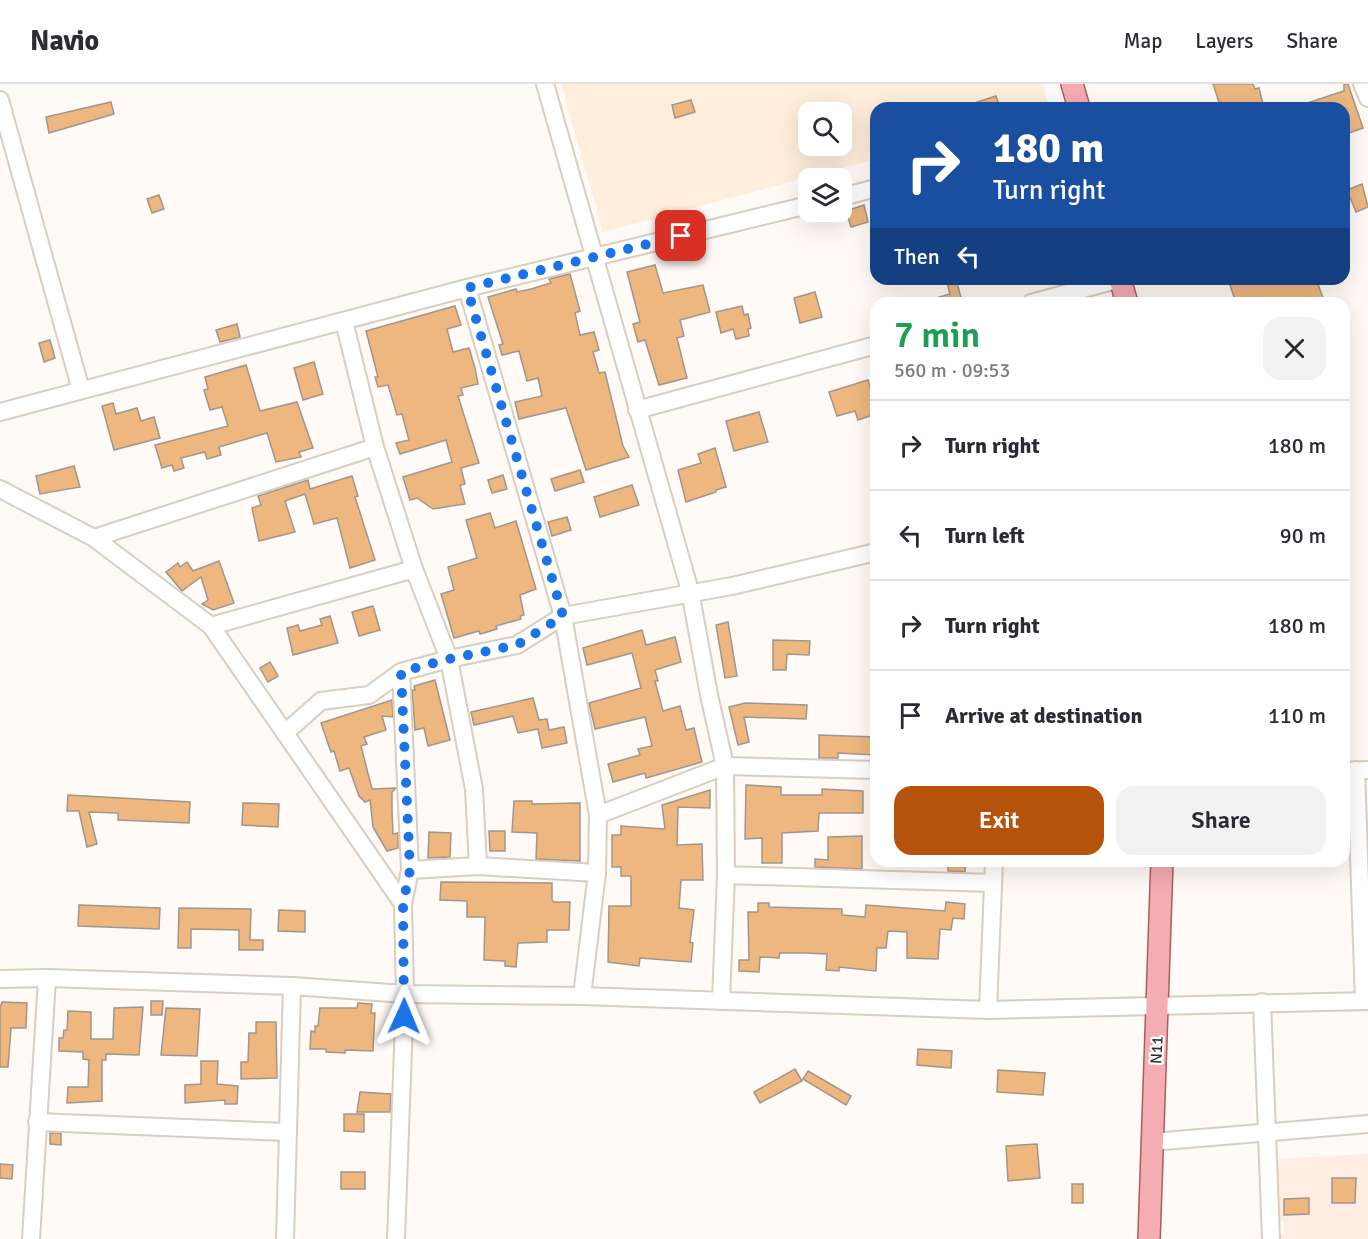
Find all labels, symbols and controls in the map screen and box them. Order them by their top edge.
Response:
text: Navio [30,24,99,58]
text: Map [1124,28,1162,54]
text: Layers [1195,28,1253,54]
text: Share [1286,28,1338,54]
map controls [798,102,852,222]
button: search [798,102,852,156]
text: 180 m [993,123,1104,174]
icon: right [894,126,972,204]
button: layers [798,168,852,222]
text: Turn right [993,174,1106,207]
pin [655,210,706,261]
icon: arrive [664,219,697,252]
icon: left [952,240,985,273]
text: Then [894,243,940,270]
text: 7 min [894,313,980,358]
button: close [1263,317,1326,380]
text: 560 m · 09:53 [894,358,1010,383]
icon: right [894,429,927,462]
text: Turn right [945,432,1040,459]
text: 180 m [1268,432,1326,459]
icon: left [894,519,927,552]
text: Turn left [945,522,1025,549]
text: 90 m [1280,522,1326,549]
icon: right [894,609,927,642]
text: Turn right [945,612,1040,639]
text: 180 m [1268,612,1326,639]
icon: arrive [894,699,927,732]
text: Arrive at destination [945,702,1142,729]
text: 110 m [1268,702,1326,729]
button: Exit [894,786,1104,855]
button: Share [1116,786,1326,855]
position arrow [372,984,436,1048]
street label: N11 [1146,1035,1168,1065]

